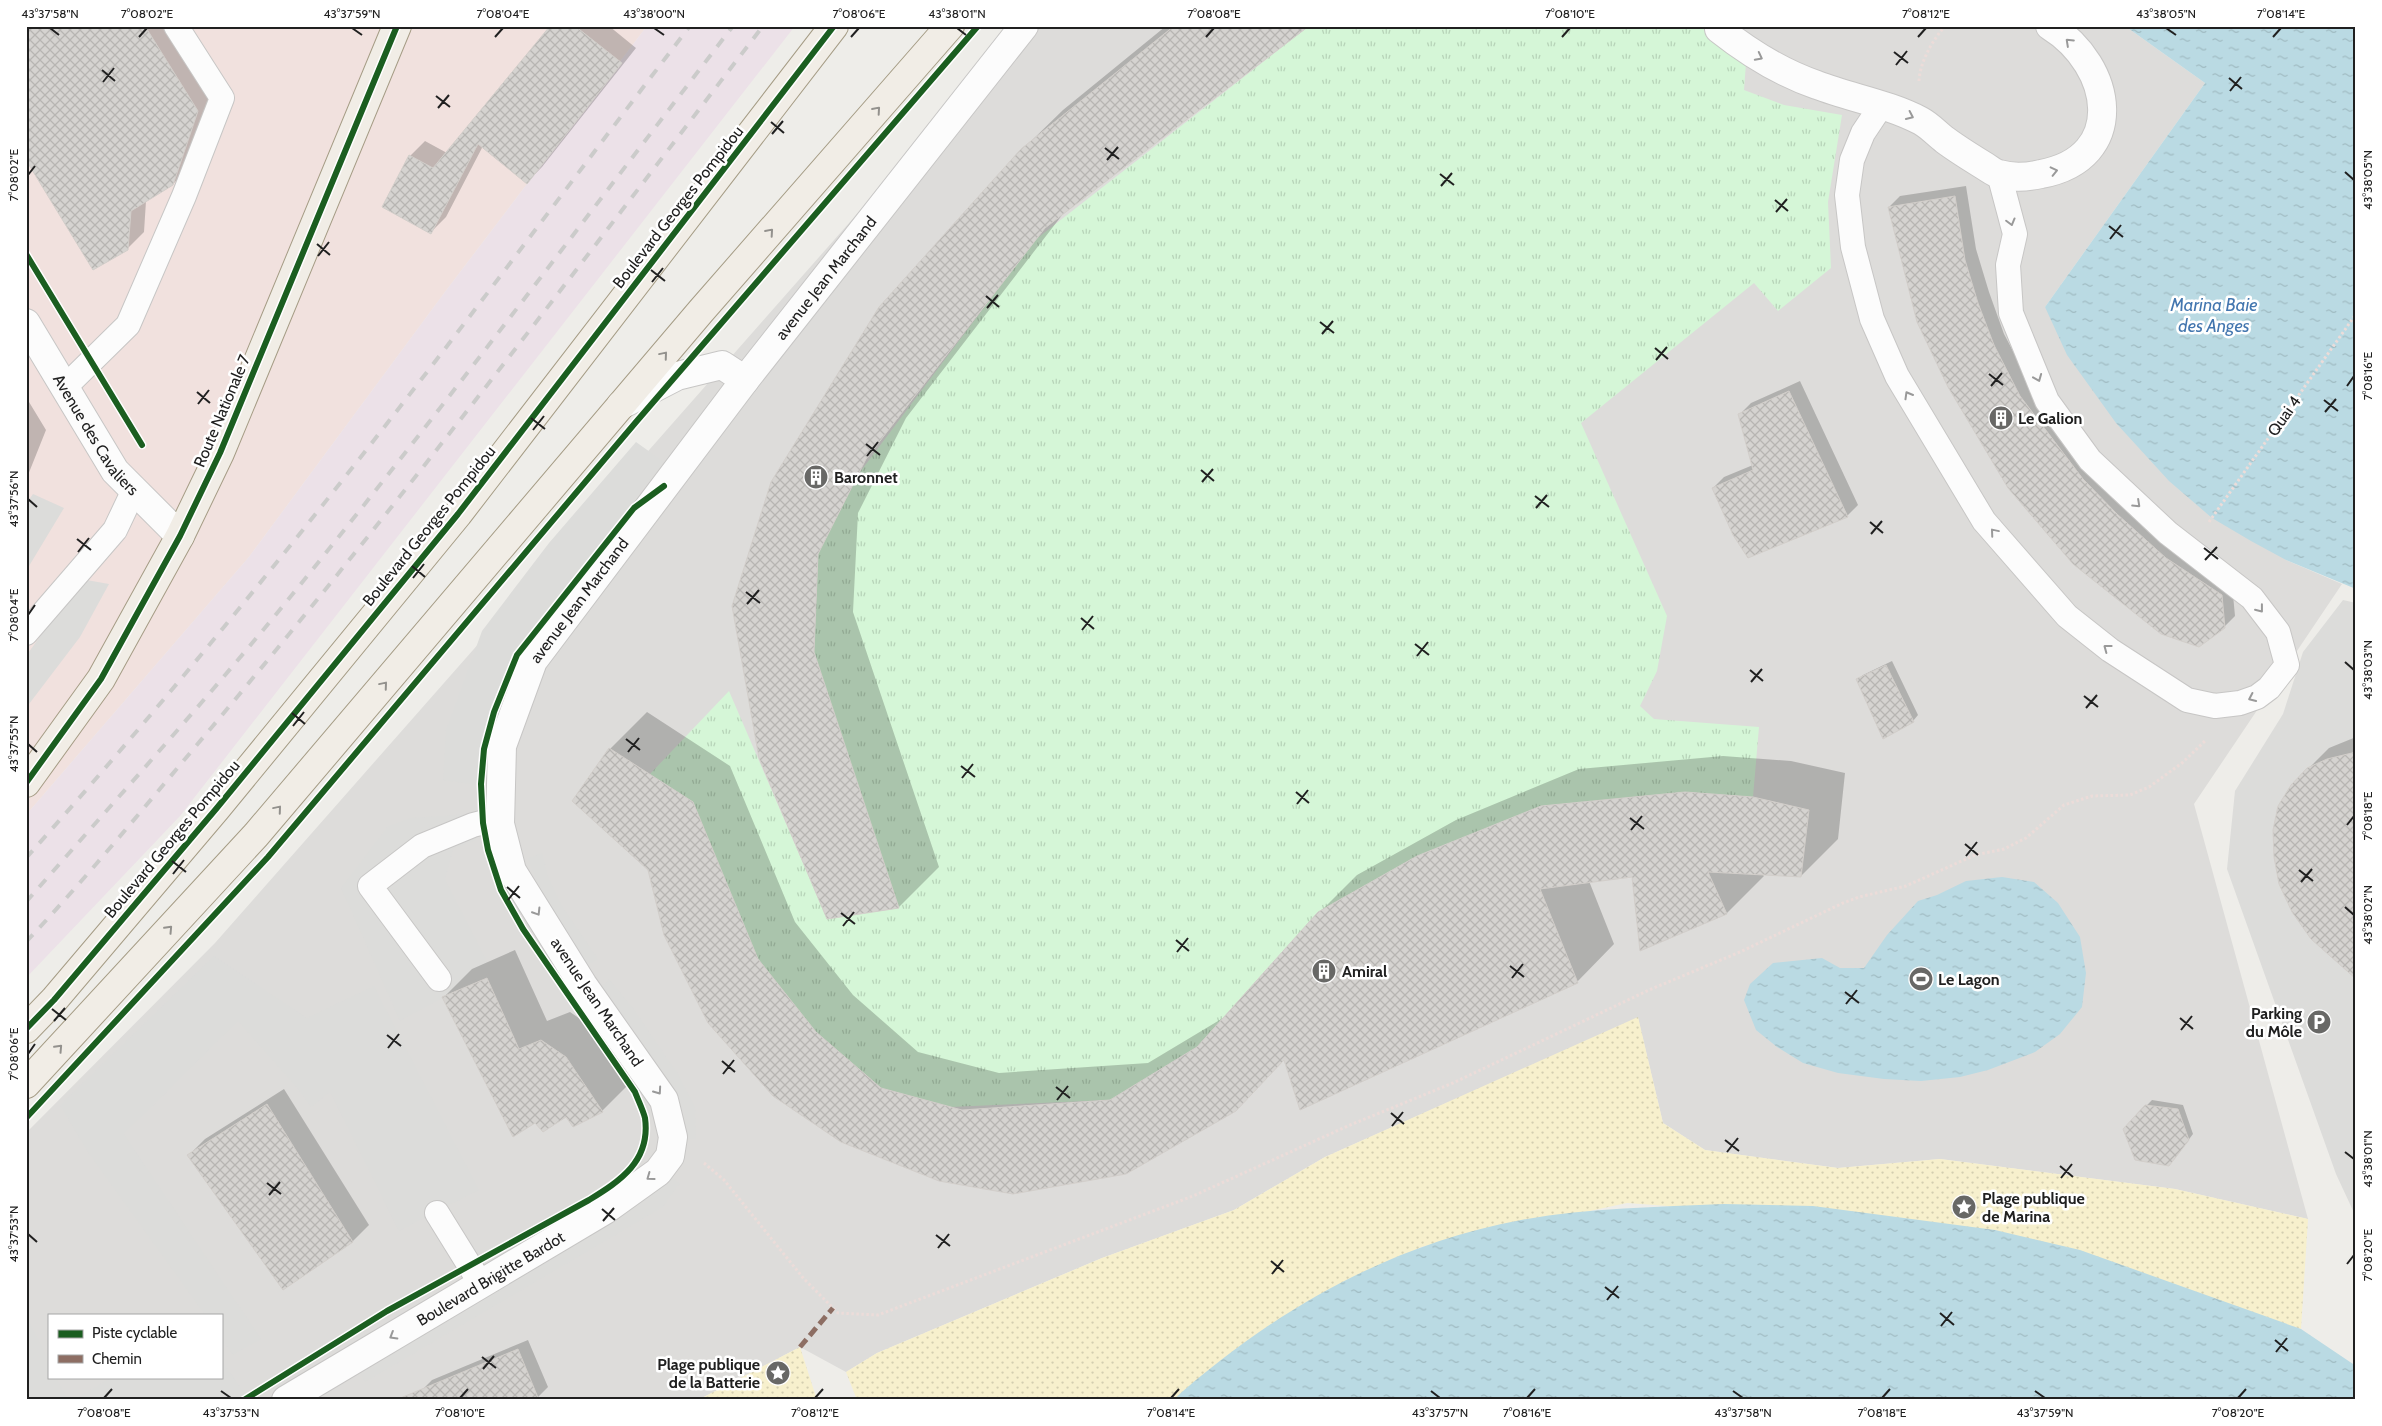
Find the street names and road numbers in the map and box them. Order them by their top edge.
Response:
street label: Boulevard Georges Pompidou [609,122,747,292]
street label: avenue Jean Marchand [771,212,880,343]
street label: Route Nationale 7 [190,352,254,470]
street label: Avenue des Cavaliers [49,371,143,499]
street label: Quai 4 [2263,392,2305,440]
street label: Boulevard Georges Pompidou [359,442,499,610]
street label: avenue Jean Marchand [526,534,632,666]
street label: Boulevard Georges Pompidou [100,756,244,922]
street label: avenue Jean Marchand [547,934,647,1070]
street label: Boulevard Brigitte Bardot [413,1227,568,1330]

